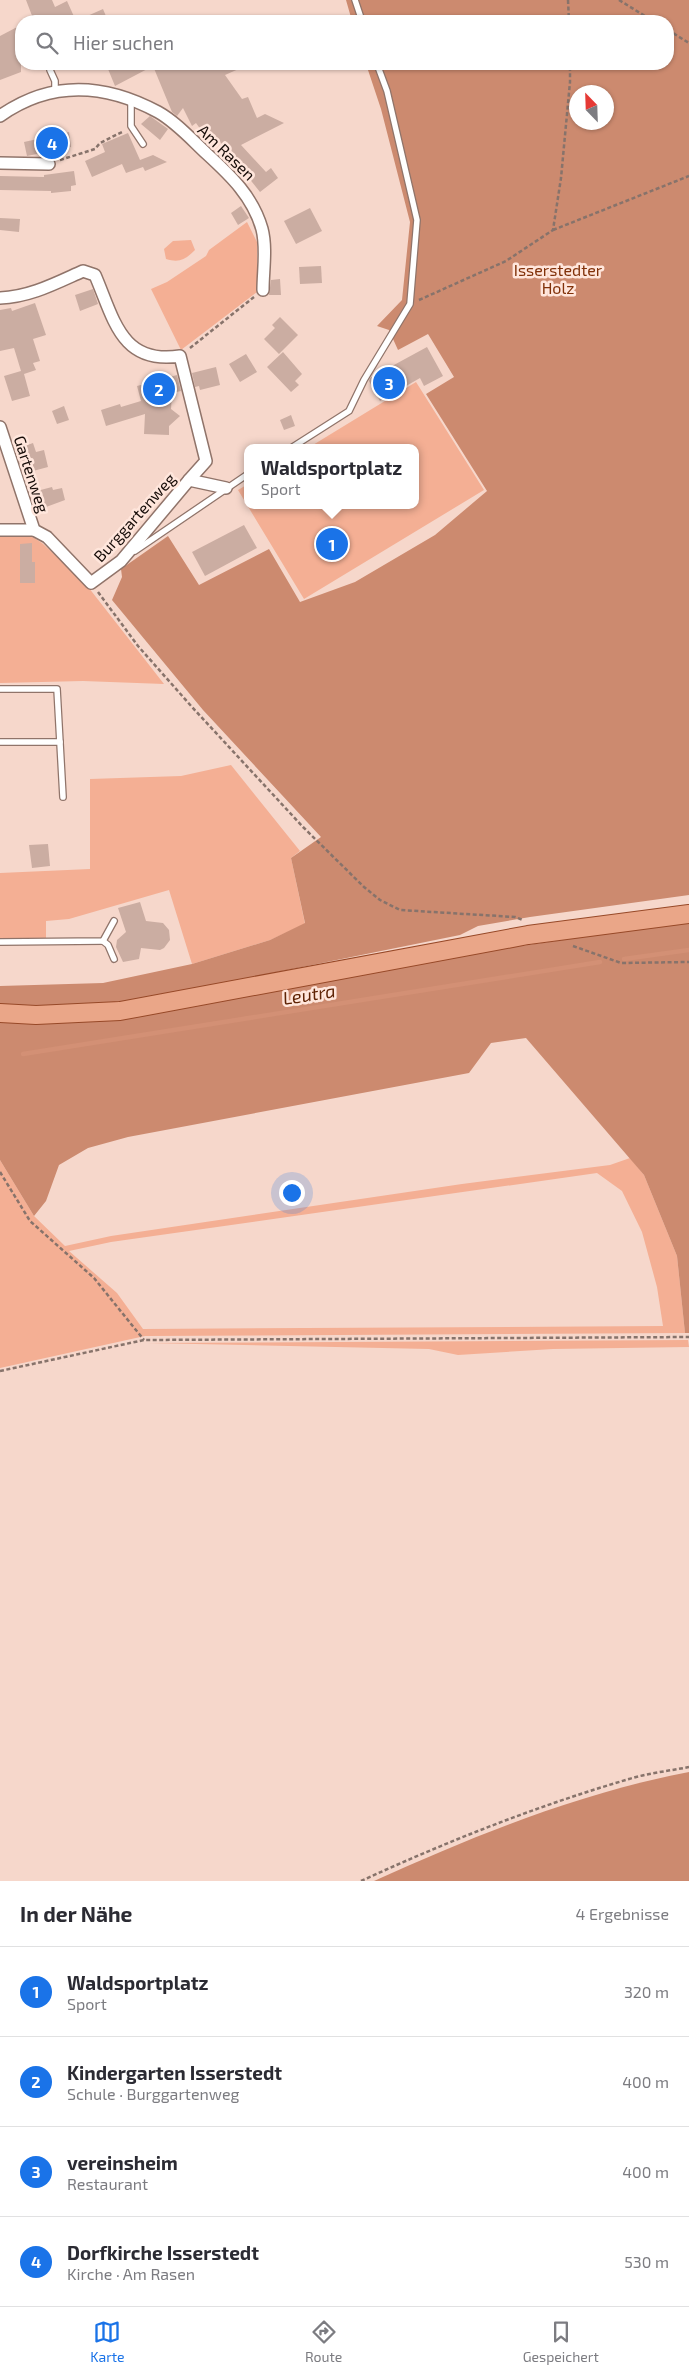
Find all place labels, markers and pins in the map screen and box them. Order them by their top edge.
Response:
pin: 4 [36,124,68,162]
pin: 3 [373,364,405,402]
pin: 2 [143,370,175,408]
pin: 1 [316,525,348,563]

